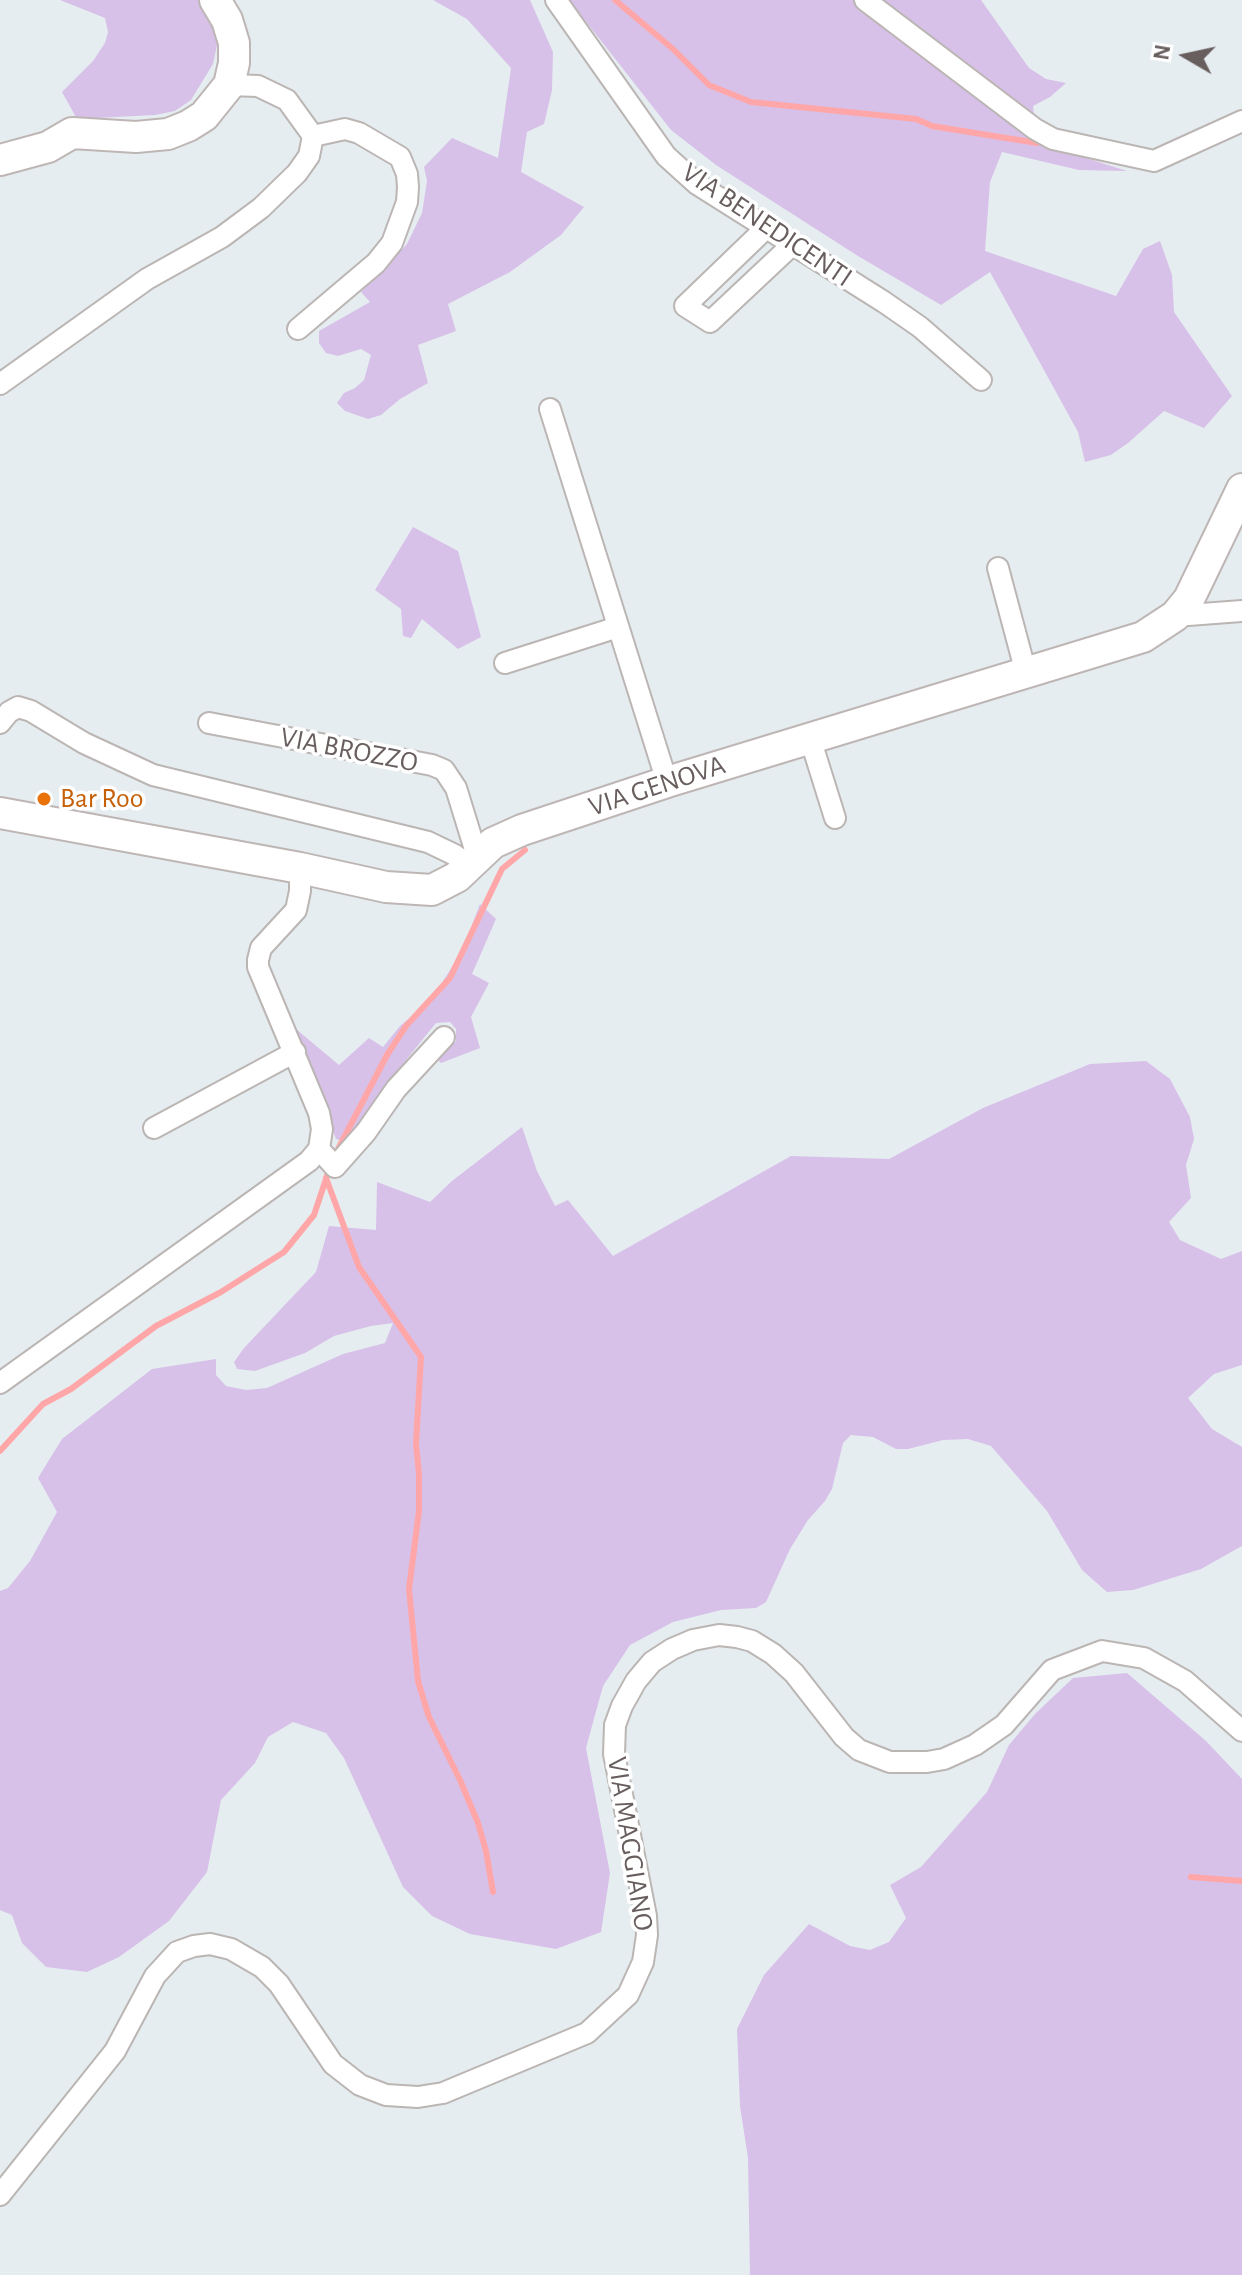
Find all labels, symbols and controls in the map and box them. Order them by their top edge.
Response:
north arrow [1146,16,1226,96]
text: N [1150,43,1174,62]
street label: VIA BENEDICENTI [675,156,859,294]
street label: VIA BROZZO [277,720,421,780]
street label: VIA GENOVA [584,748,730,824]
place label: Bar Roo [60,782,143,816]
marker: Bar Roo [35,790,53,808]
street label: VIA MAGGIANO [600,1755,660,1933]

